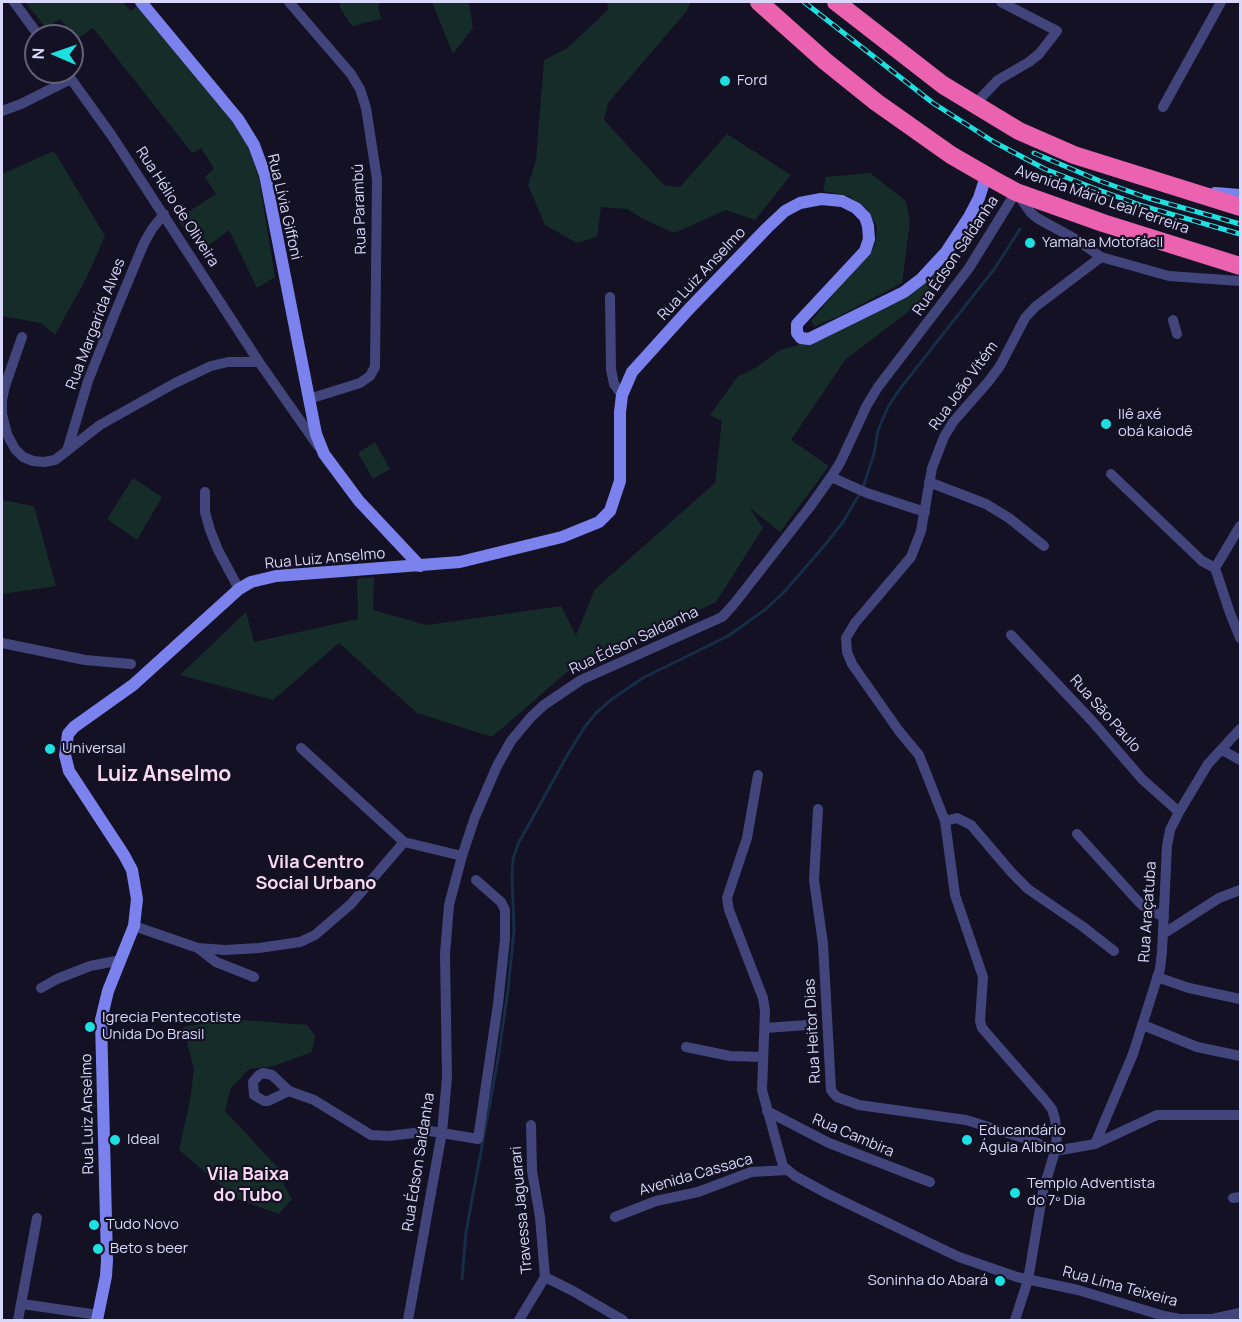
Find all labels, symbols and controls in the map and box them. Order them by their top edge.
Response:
north arrow [24,24,84,84]
text: N [27,47,49,60]
place label: Ford [737,72,767,90]
marker: Ford [718,74,732,88]
street label: Rua Hélio de Oliveira [132,144,222,270]
street label: Rua Lívia Giffoni [263,152,305,262]
street label: Avenida Mário Leal Ferreira [1013,162,1191,238]
street label: Rua Parambú [349,163,371,255]
street label: Rua Édson Saldanha [909,193,1003,319]
street label: Rua Luiz Anselmo [654,224,750,324]
place label: Yamaha Motofácil [1042,234,1163,252]
marker: Yamaha Motofácil [1023,236,1037,250]
street label: Rua Margarida Alves [63,256,129,392]
street label: Rua João Vitém [926,338,1002,434]
place label: Ilê axé obá kaiodê [1118,406,1193,441]
marker: Ilê axé obá kaiodê [1099,417,1113,431]
street label: Rua Luiz Anselmo [264,545,386,573]
street label: Rua Édson Saldanha [567,603,701,679]
street label: Rua São Paulo [1066,672,1144,756]
place label: Universal [62,740,126,758]
marker: Universal [43,742,57,756]
district label: Luiz Anselmo [97,762,231,788]
district label: Vila Centro Social Urbano [256,852,376,894]
street label: Rua Araçatuba [1135,861,1161,963]
street label: Rua Heitor Dias [801,978,825,1084]
place label: Igrecia Pentecotiste Unida Do Brasil [102,1009,241,1044]
marker: Igrecia Pentecotiste Unida Do Brasil [83,1020,97,1034]
street label: Rua Luiz Anselmo [78,1053,98,1175]
street label: Rua Édson Saldanha [399,1091,439,1233]
street label: Rua Cambira [809,1111,897,1161]
place label: Educandário Águia Albino [979,1122,1066,1157]
place label: Ideal [127,1131,160,1149]
marker: Ideal [108,1133,122,1147]
marker: Educandário Águia Albino [960,1133,974,1147]
street label: Travessa Jaguarari [507,1145,537,1275]
street label: Avenida Cassaca [637,1150,755,1200]
district label: Vila Baixa do Tubo [207,1164,289,1206]
place label: Templo Adventista do 7º Dia [1027,1175,1155,1210]
marker: Templo Adventista do 7º Dia [1008,1186,1022,1200]
place label: Tudo Novo [106,1216,179,1234]
marker: Tudo Novo [87,1218,101,1232]
place label: Beto s beer [110,1240,188,1258]
marker: Beto s beer [91,1242,105,1256]
street label: Rua Lima Teixeira [1061,1263,1179,1311]
place label: Soninha do Abará [867,1272,988,1290]
marker: Soninha do Abará [993,1274,1007,1288]

